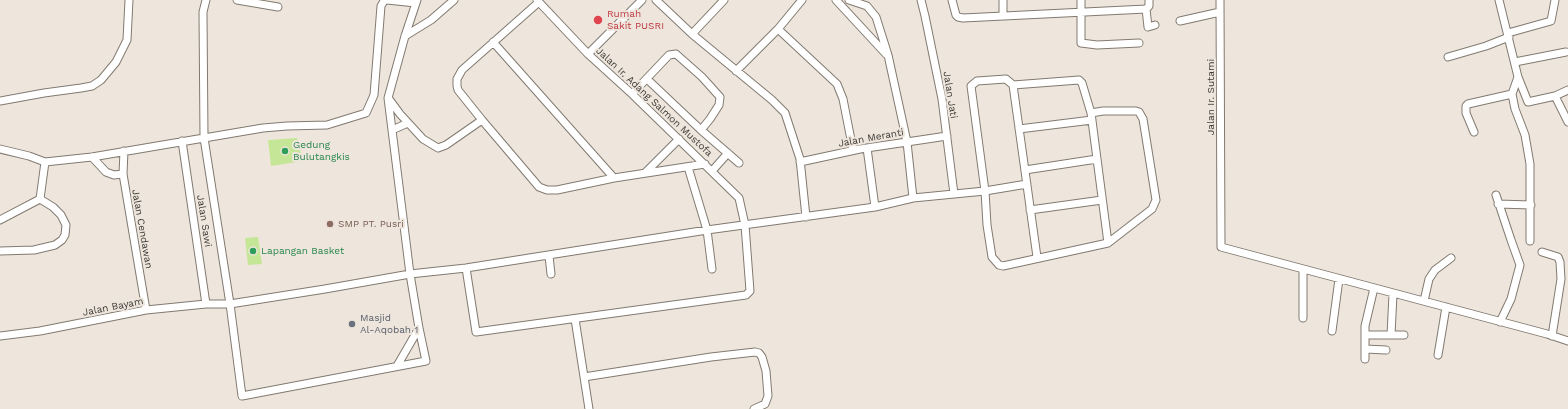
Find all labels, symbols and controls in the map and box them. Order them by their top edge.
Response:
place label: Rumah Sakit PUSRI [607,8,664,32]
marker: Rumah Sakit PUSRI [592,14,604,26]
street label: Jalan Ir. Adang Salmon Mustofa [593,45,715,159]
street label: Jalan Ir. Sutami [1205,59,1217,135]
street label: Jalan Jati [940,71,960,119]
street label: Jalan Meranti [837,126,905,150]
place label: Gedung Bulutangkis [293,139,350,162]
marker: Gedung Bulutangkis [280,146,290,156]
street label: Jalan Cendawan [129,188,155,270]
street label: Jalan Sawi [194,194,214,248]
place label: SMP PT. Pusri [338,218,404,230]
marker: SMP PT. Pusri [325,219,335,229]
place label: Lapangan Basket [261,245,344,257]
marker: Lapangan Basket [248,246,258,256]
street label: Jalan Bayam [82,295,144,319]
place label: Masjid Al-Aqobah 1 [360,312,418,336]
marker: Masjid Al-Aqobah 1 [347,319,357,329]

